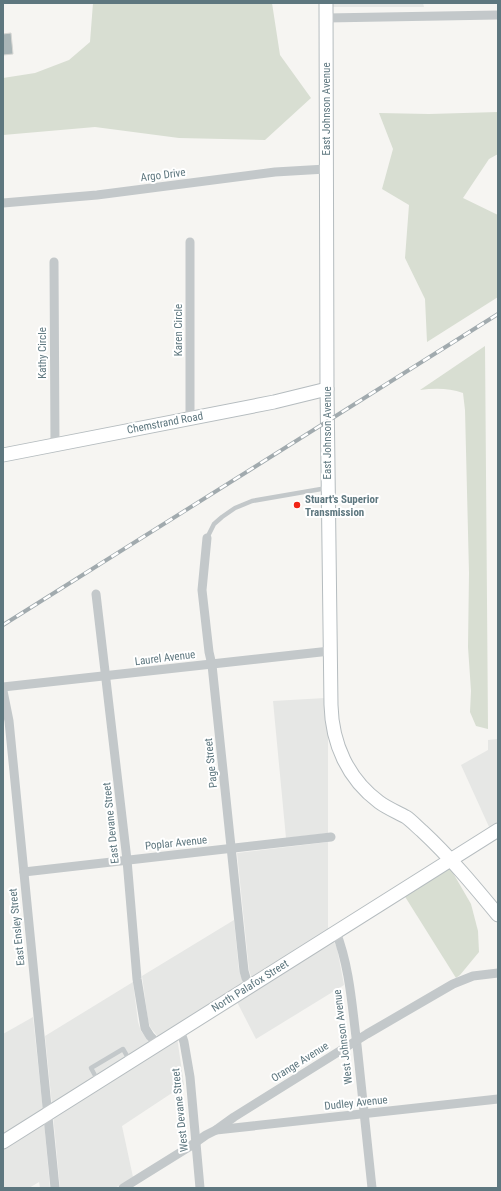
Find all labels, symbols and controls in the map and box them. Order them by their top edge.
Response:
street label: East Johnson Avenue [320,62,333,156]
street label: Argo Drive [140,166,186,184]
street label: Karen Circle [172,304,185,356]
street label: Kathy Circle [36,327,49,379]
street label: East Johnson Avenue [321,386,334,480]
street label: Chemstrand Road [126,409,204,437]
place label: Stuart's Superior Transmission [305,493,379,519]
marker: Stuart's Superior Transmission [292,500,302,510]
street label: Laurel Avenue [134,648,196,668]
street label: Page Street [202,737,220,789]
street label: East Devane Street [100,782,122,864]
street label: Poplar Avenue [144,833,208,853]
street label: East Ensley Street [6,888,28,966]
street label: North Palafox Street [209,957,291,1015]
street label: West Johnson Avenue [331,989,355,1085]
street label: Orange Avenue [269,1039,331,1085]
street label: West Devane Street [169,1067,191,1153]
street label: Dudley Avenue [324,1093,388,1113]

